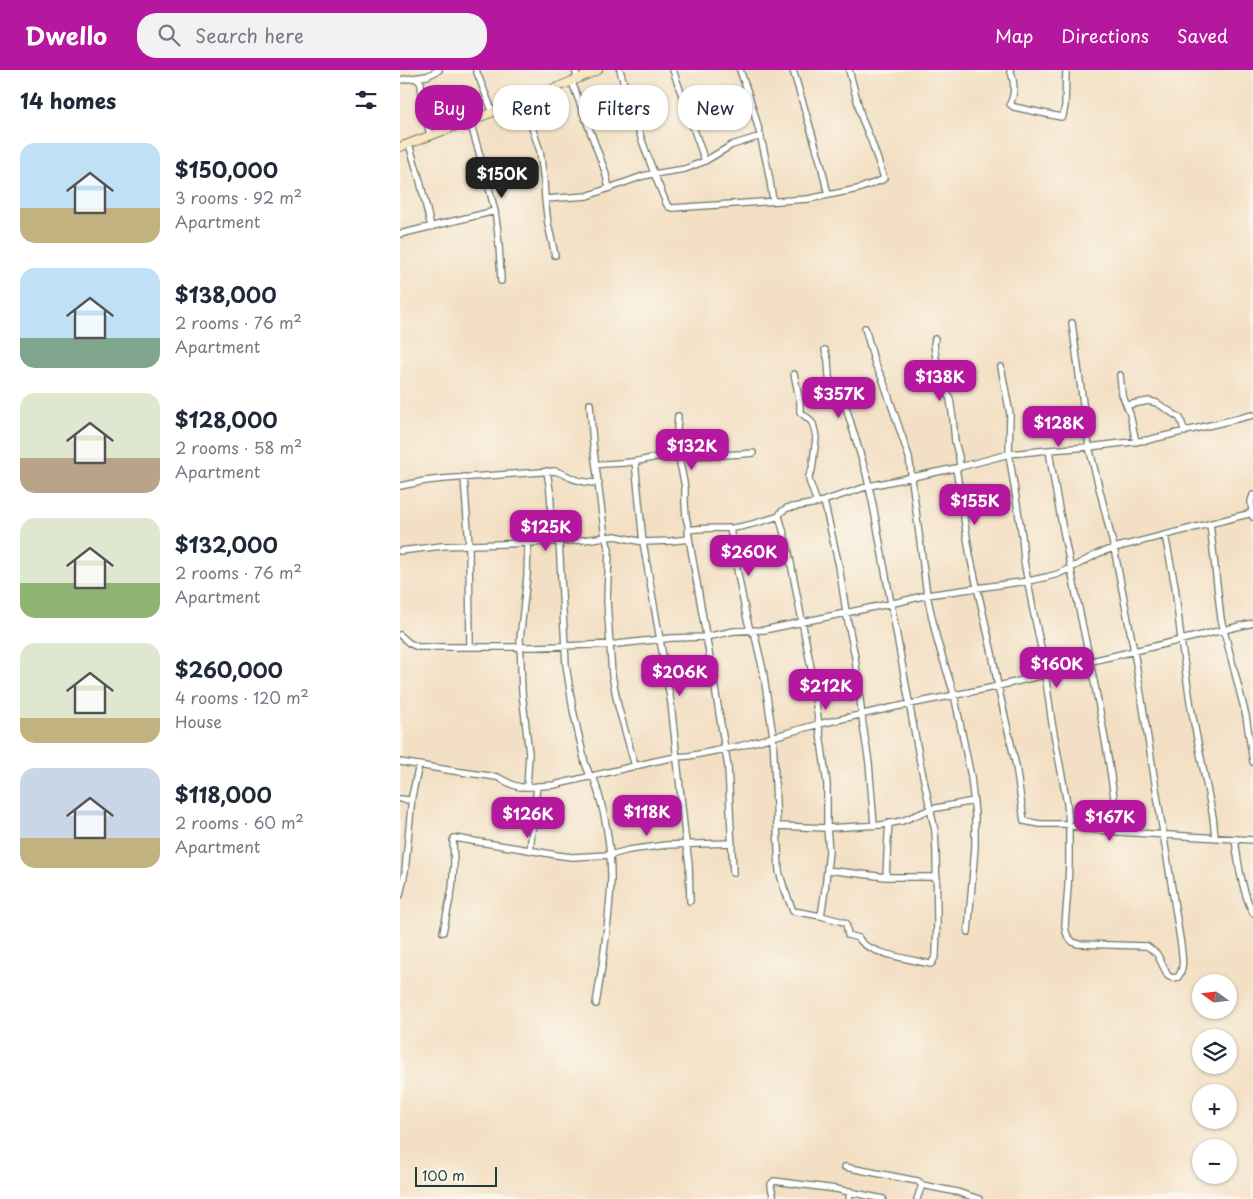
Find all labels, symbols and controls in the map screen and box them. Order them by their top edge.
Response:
search box [137,13,487,58]
text: Dwello [25,17,107,53]
icon: search [155,21,183,49]
text: Search here [195,21,304,49]
text: Map [995,22,1033,49]
text: Directions [1061,22,1149,49]
text: Saved [1177,22,1228,49]
text: 14 homes [20,84,116,116]
chip: Buy [415,85,483,130]
chip: Rent [493,85,569,130]
chip: Filters [579,85,668,130]
chip: New [678,85,752,130]
icon: filters [352,86,380,114]
text: $150,000 [175,153,278,185]
pin: $150K [467,156,537,199]
text: $150K [477,161,527,185]
icon: home [60,163,120,223]
text: 3 rooms · 92 m² [175,185,302,209]
text: Apartment [175,209,260,233]
text: $138,000 [175,278,276,310]
icon: home [60,288,120,348]
text: 2 rooms · 76 m² [175,310,302,334]
text: Apartment [175,334,260,358]
pin: $138K [905,360,975,402]
text: $138K [915,364,965,388]
pin: $357K [804,376,874,419]
text: $357K [813,381,865,405]
text: $128,000 [175,403,278,435]
pin: $128K [1024,406,1094,448]
text: $128K [1034,410,1084,434]
icon: home [60,413,120,473]
pin: $132K [657,428,727,471]
text: $132K [667,433,717,457]
text: 2 rooms · 58 m² [175,435,302,459]
text: Apartment [175,459,260,483]
pin: $155K [940,484,1010,526]
text: $155K [950,488,1000,512]
pin: $125K [511,510,581,552]
text: $125K [521,514,571,538]
text: $132,000 [175,528,278,560]
pin: $260K [714,534,784,577]
icon: home [60,538,120,598]
text: $260K [721,539,777,563]
text: 2 rooms · 76 m² [175,560,302,584]
text: Apartment [175,584,260,608]
pin: $160K [1022,646,1092,689]
text: $160K [1031,651,1083,675]
text: $260,000 [175,653,283,685]
pin: $206K [645,654,715,697]
text: $206K [652,659,708,683]
icon: home [60,663,120,723]
pin: $212K [791,668,861,711]
text: $212K [800,673,852,697]
text: 4 rooms · 120 m² [175,685,309,709]
text: House [175,709,222,733]
text: $118,000 [175,778,272,810]
icon: home [60,788,120,848]
pin: $118K [612,794,682,837]
pin: $126K [493,796,563,839]
text: $118K [624,799,670,823]
pin: $167K [1075,800,1145,842]
text: $126K [503,801,553,825]
text: $167K [1085,804,1135,828]
text: 2 rooms · 60 m² [175,810,304,834]
text: Apartment [175,834,260,858]
north arrow [1192,974,1238,1019]
map controls [1192,974,1237,1184]
button: layers [1192,1029,1237,1074]
button: + [1192,1084,1237,1129]
button: − [1192,1139,1237,1184]
scale bar [415,1164,498,1187]
text: 100 m [422,1165,465,1186]

